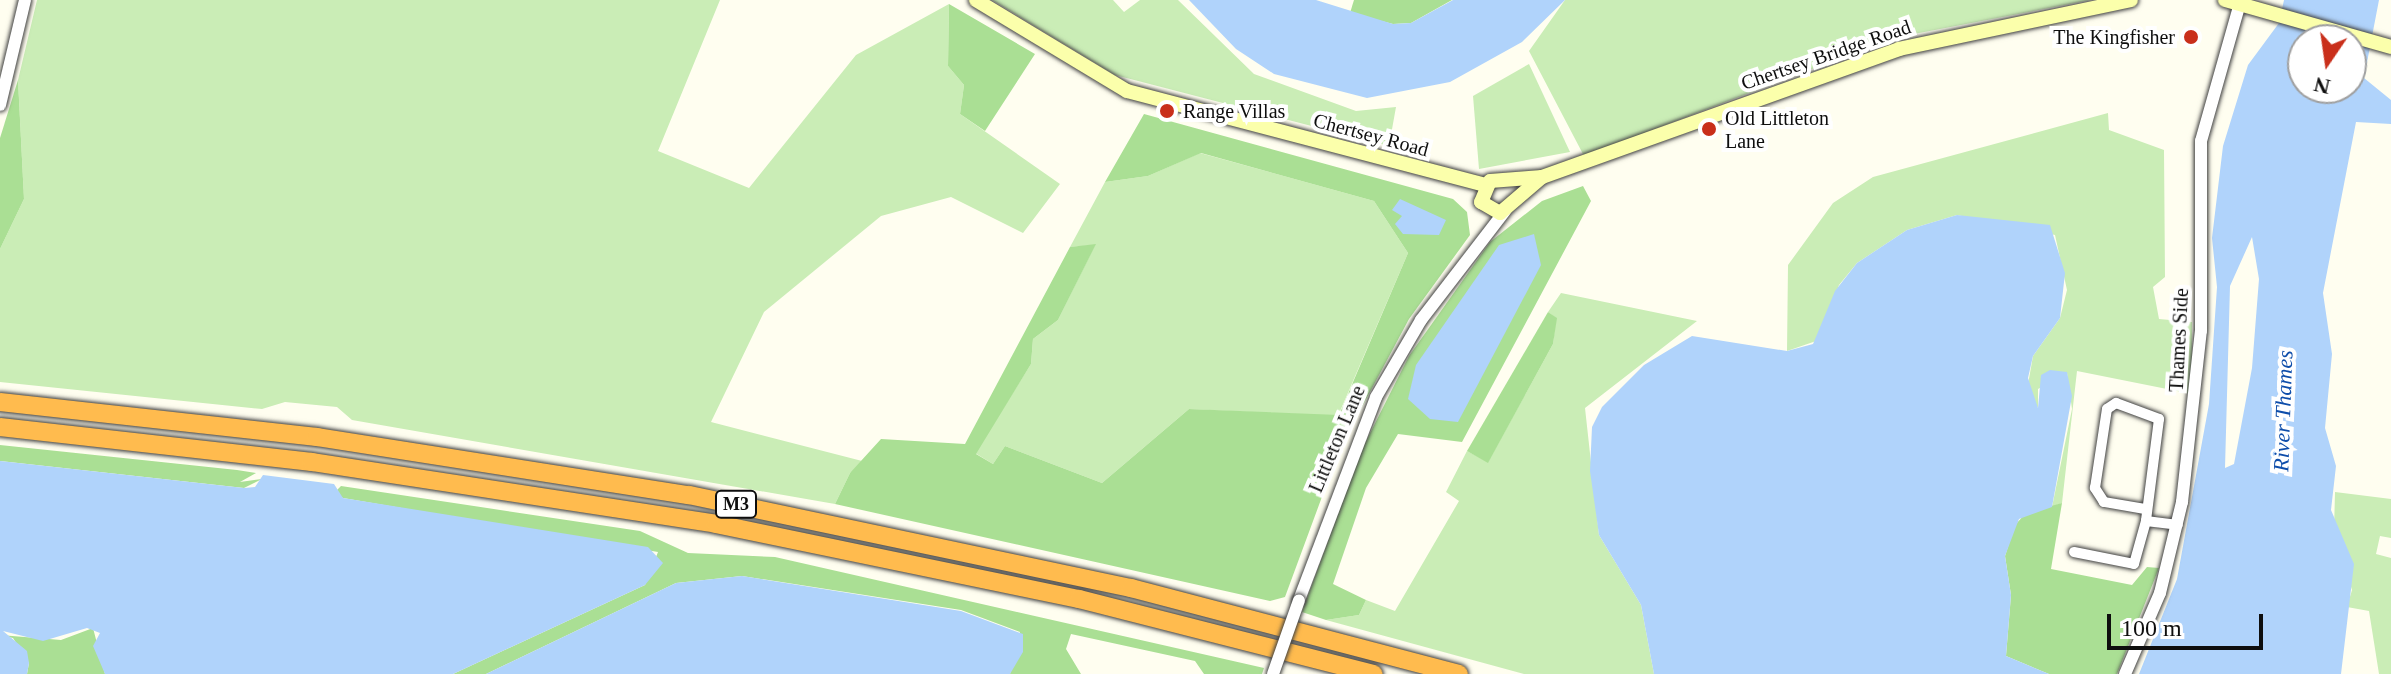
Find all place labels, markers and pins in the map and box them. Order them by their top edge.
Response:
place label: The Kingfisher [2053,25,2175,49]
marker: The Kingfisher [2182,28,2200,46]
place label: Range Villas [1183,99,1286,123]
marker: Range Villas [1158,102,1176,120]
place label: Old Littleton Lane [1725,106,1829,153]
marker: Old Littleton Lane [1700,120,1718,138]

